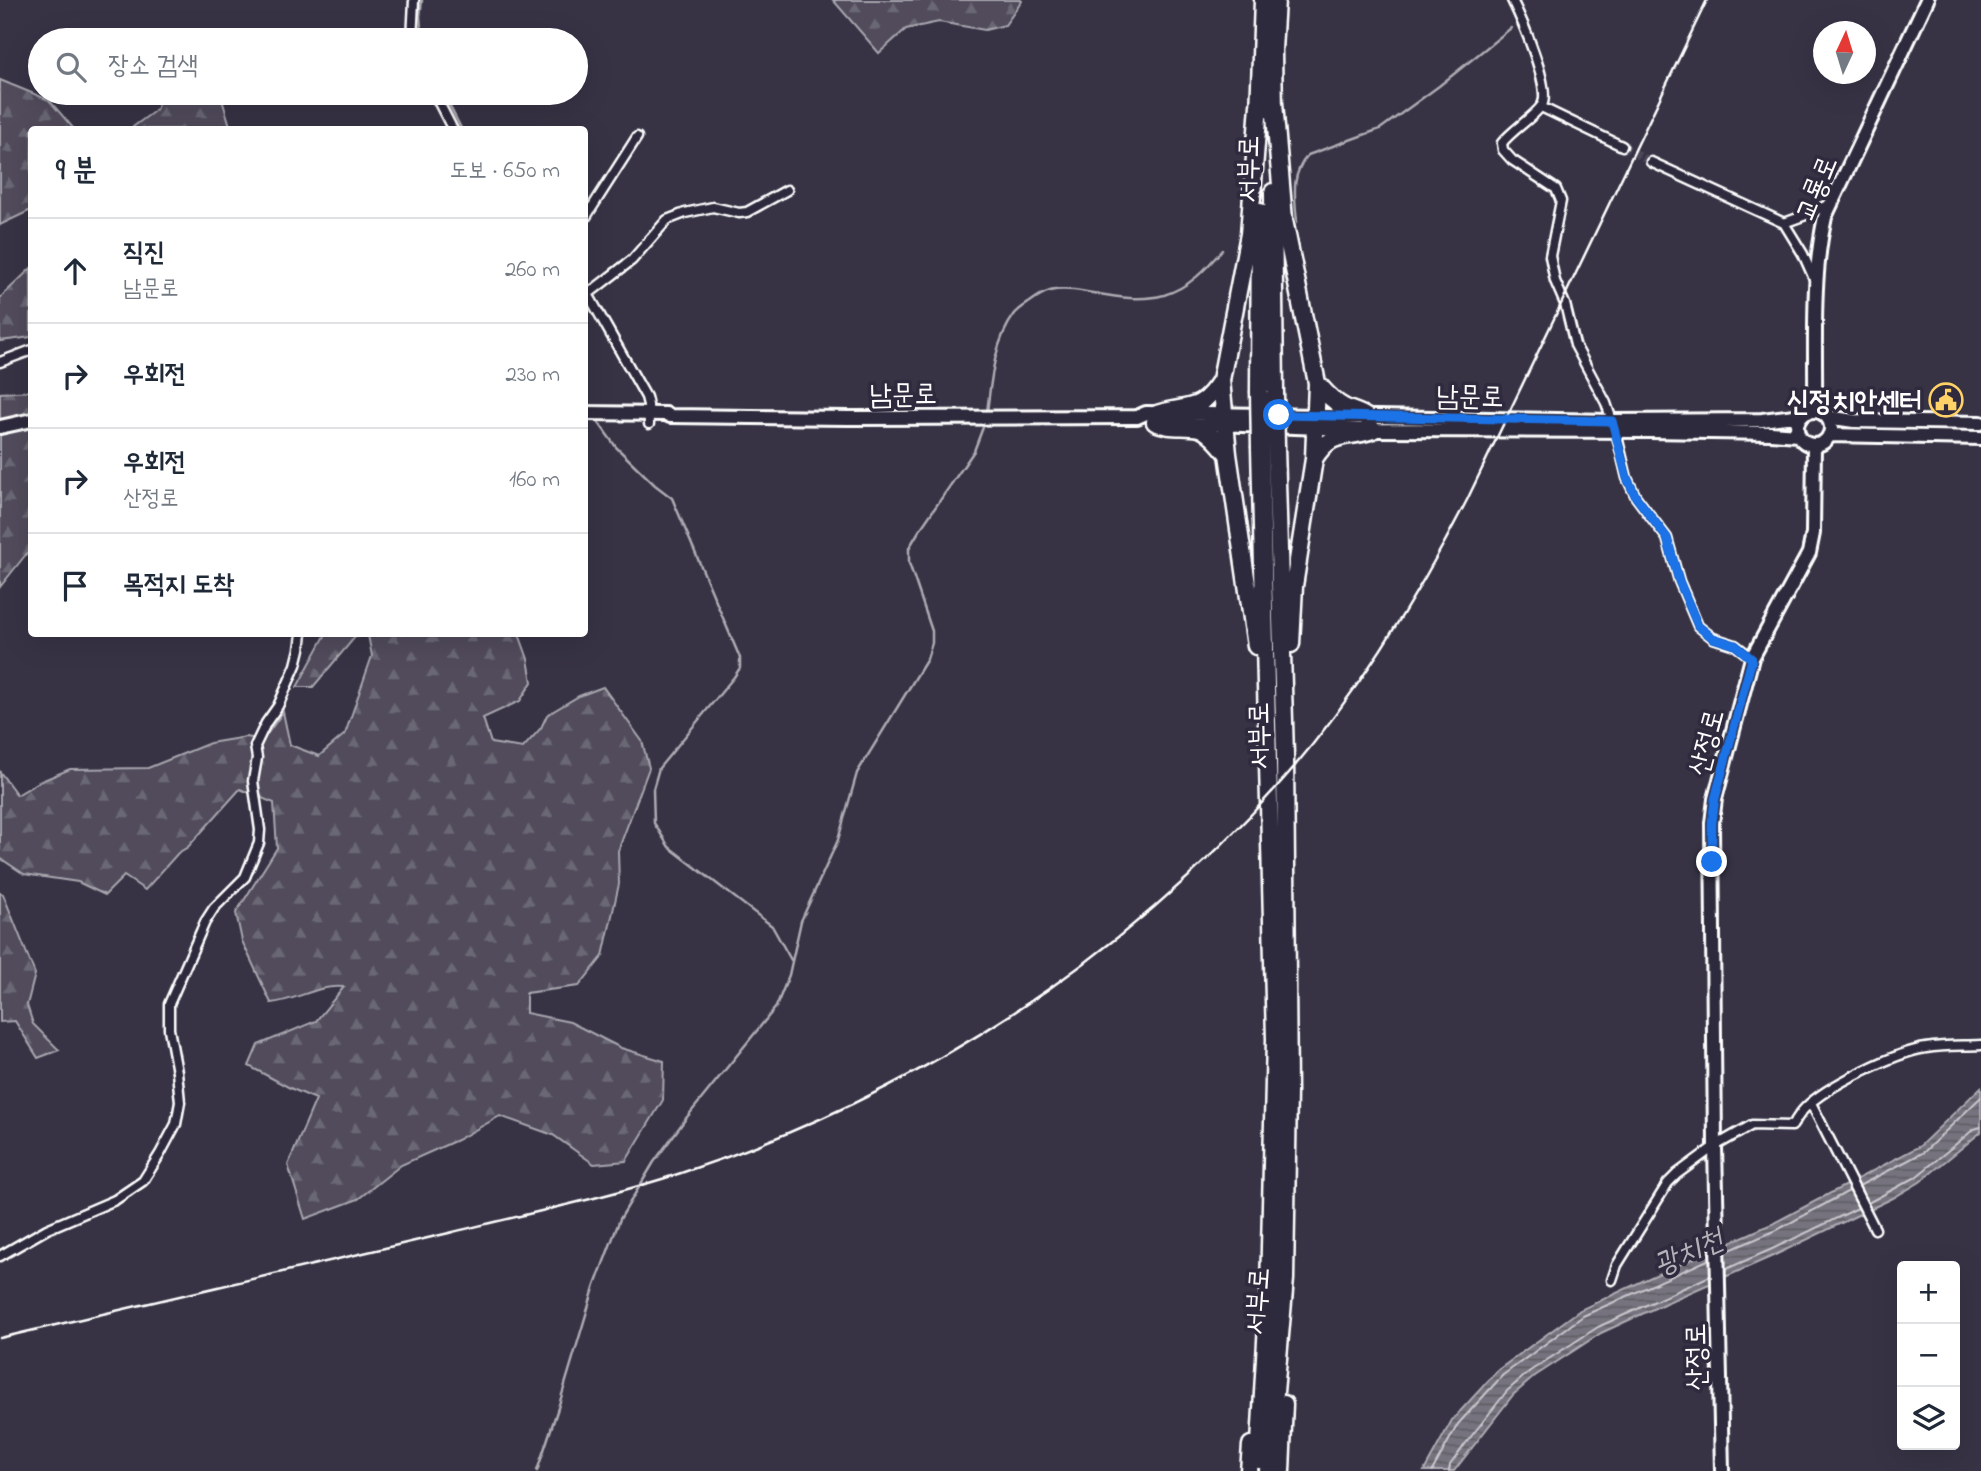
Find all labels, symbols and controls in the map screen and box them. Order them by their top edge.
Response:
north arrow [1813,21,1876,84]
search box [28,28,588,105]
icon: search [52,48,90,86]
text: 장소 검색 [108,48,198,86]
street label: 서부로 [1229,135,1272,203]
text: 9 분 [56,150,97,194]
street label: 교룡로 [1787,150,1850,228]
text: 도보 · 650 m [450,155,560,188]
text: 직진 [123,235,165,273]
icon: ahead [56,252,94,290]
text: 260 m [505,254,560,287]
text: 남문로 [123,273,179,306]
icon: right [56,357,94,395]
text: 우회전 [123,357,186,395]
text: 230 m [506,359,560,392]
street label: 남문로 [869,375,937,418]
street label: 남문로 [1436,377,1504,420]
public building icon: 신정치안센터 [1927,381,1965,419]
place label: 신정치안센터 [1787,383,1922,424]
route start [1263,399,1294,430]
text: 우회전 [123,445,186,483]
icon: right [56,462,94,500]
text: 160 m [509,464,560,497]
text: 산정로 [123,483,179,516]
icon: arrive [56,567,94,605]
text: 목적지 도착 [123,567,234,605]
street label: 서부로 [1240,702,1283,770]
street label: 산정로 [1680,705,1737,781]
route end [1696,846,1727,877]
water label: 광치천 [1647,1218,1734,1289]
map controls [1897,1261,1960,1450]
button: + [1897,1261,1960,1324]
street label: 서부로 [1237,1266,1282,1336]
street label: 산정로 [1677,1323,1720,1391]
button: − [1897,1324,1960,1387]
button: layers [1897,1387,1960,1450]

